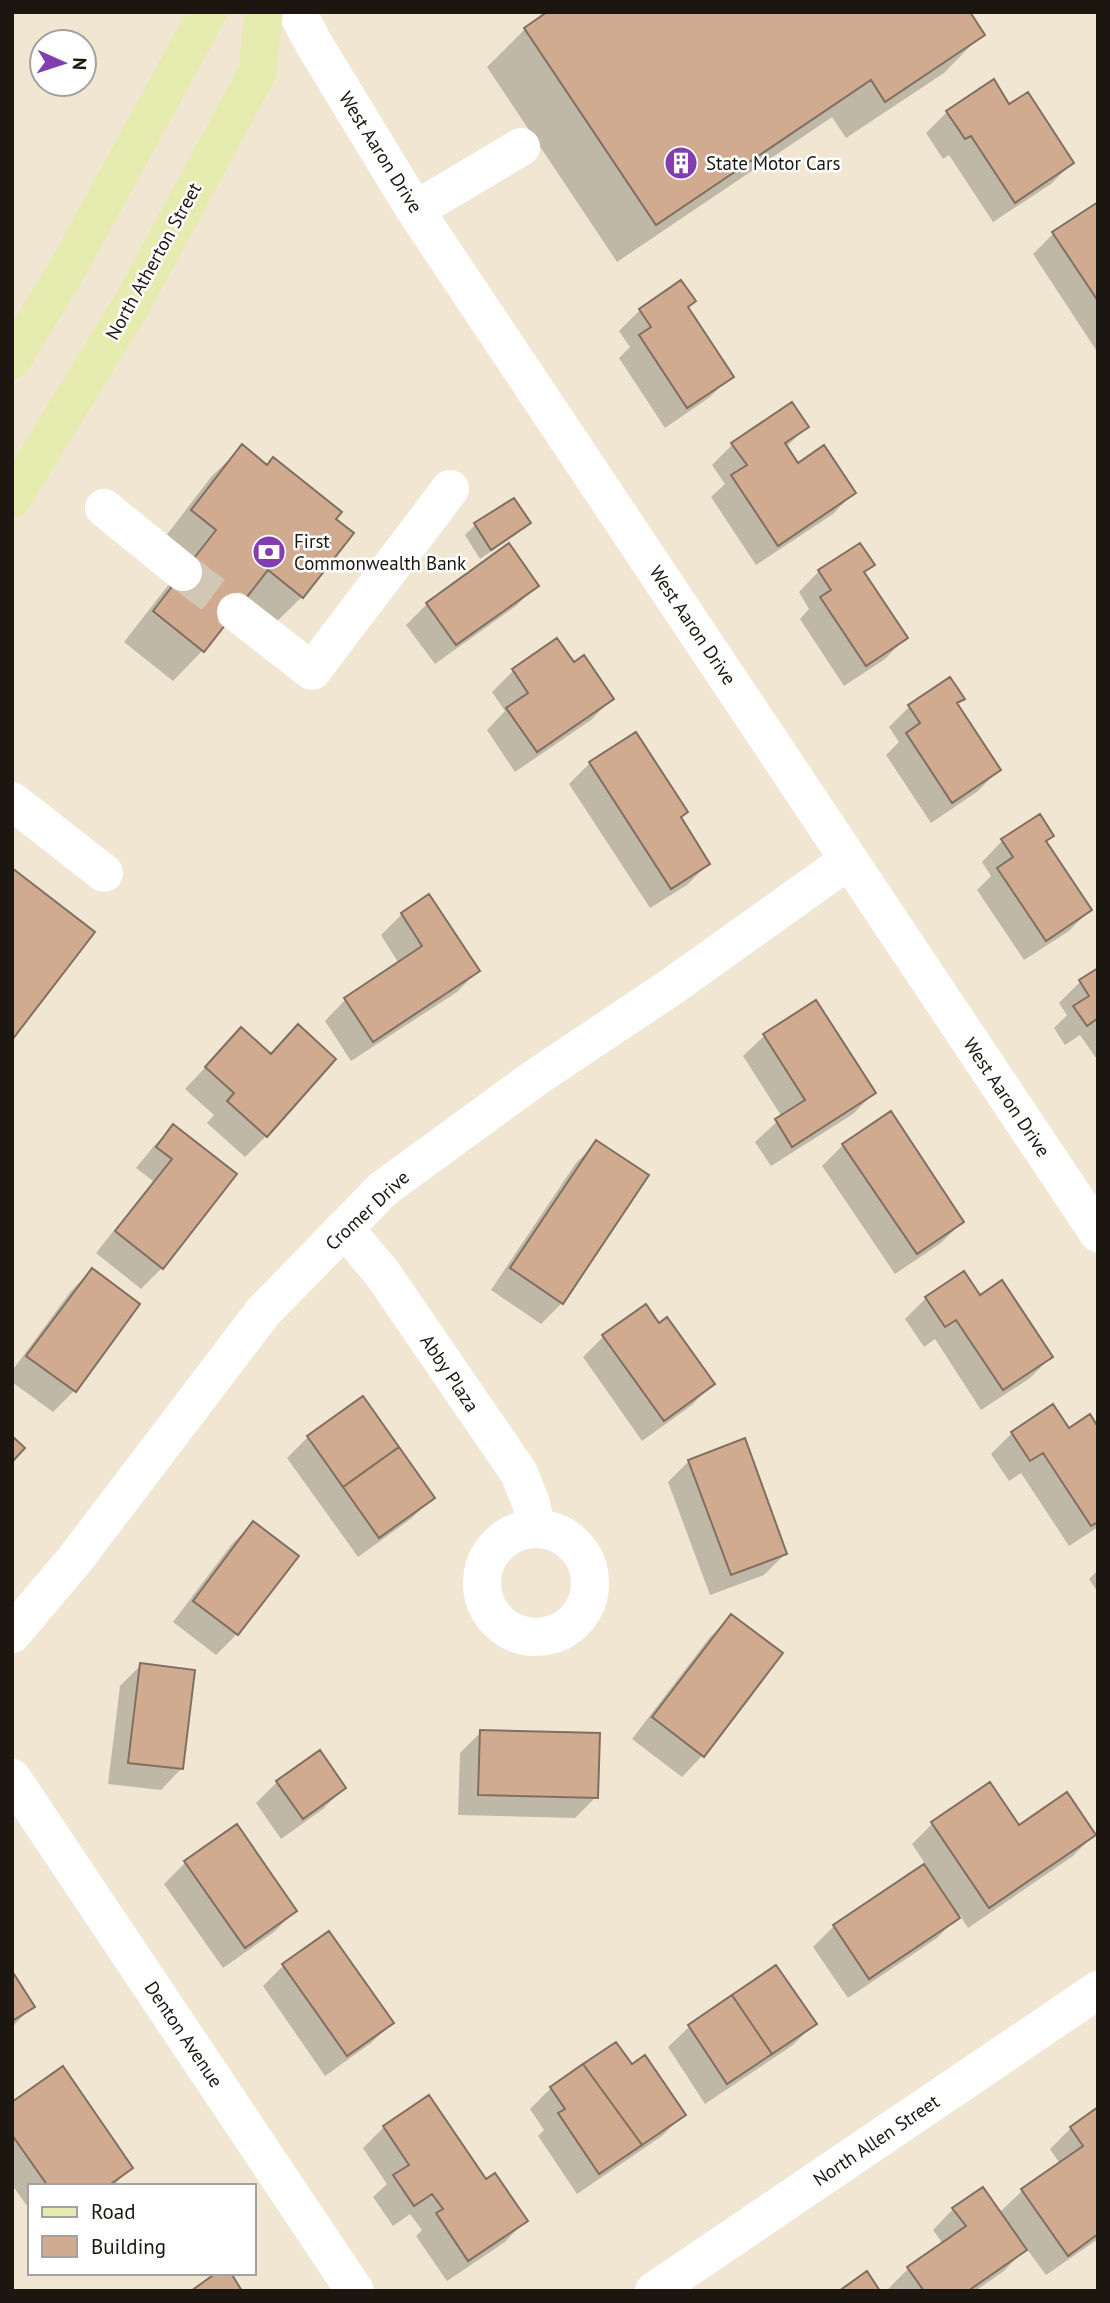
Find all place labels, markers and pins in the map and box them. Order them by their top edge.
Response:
building icon: State Motor Cars [662,144,700,182]
place label: State Motor Cars [706,151,840,175]
place label: First Commonwealth Bank [294,529,466,575]
bank icon: First Commonwealth Bank [250,533,288,571]

